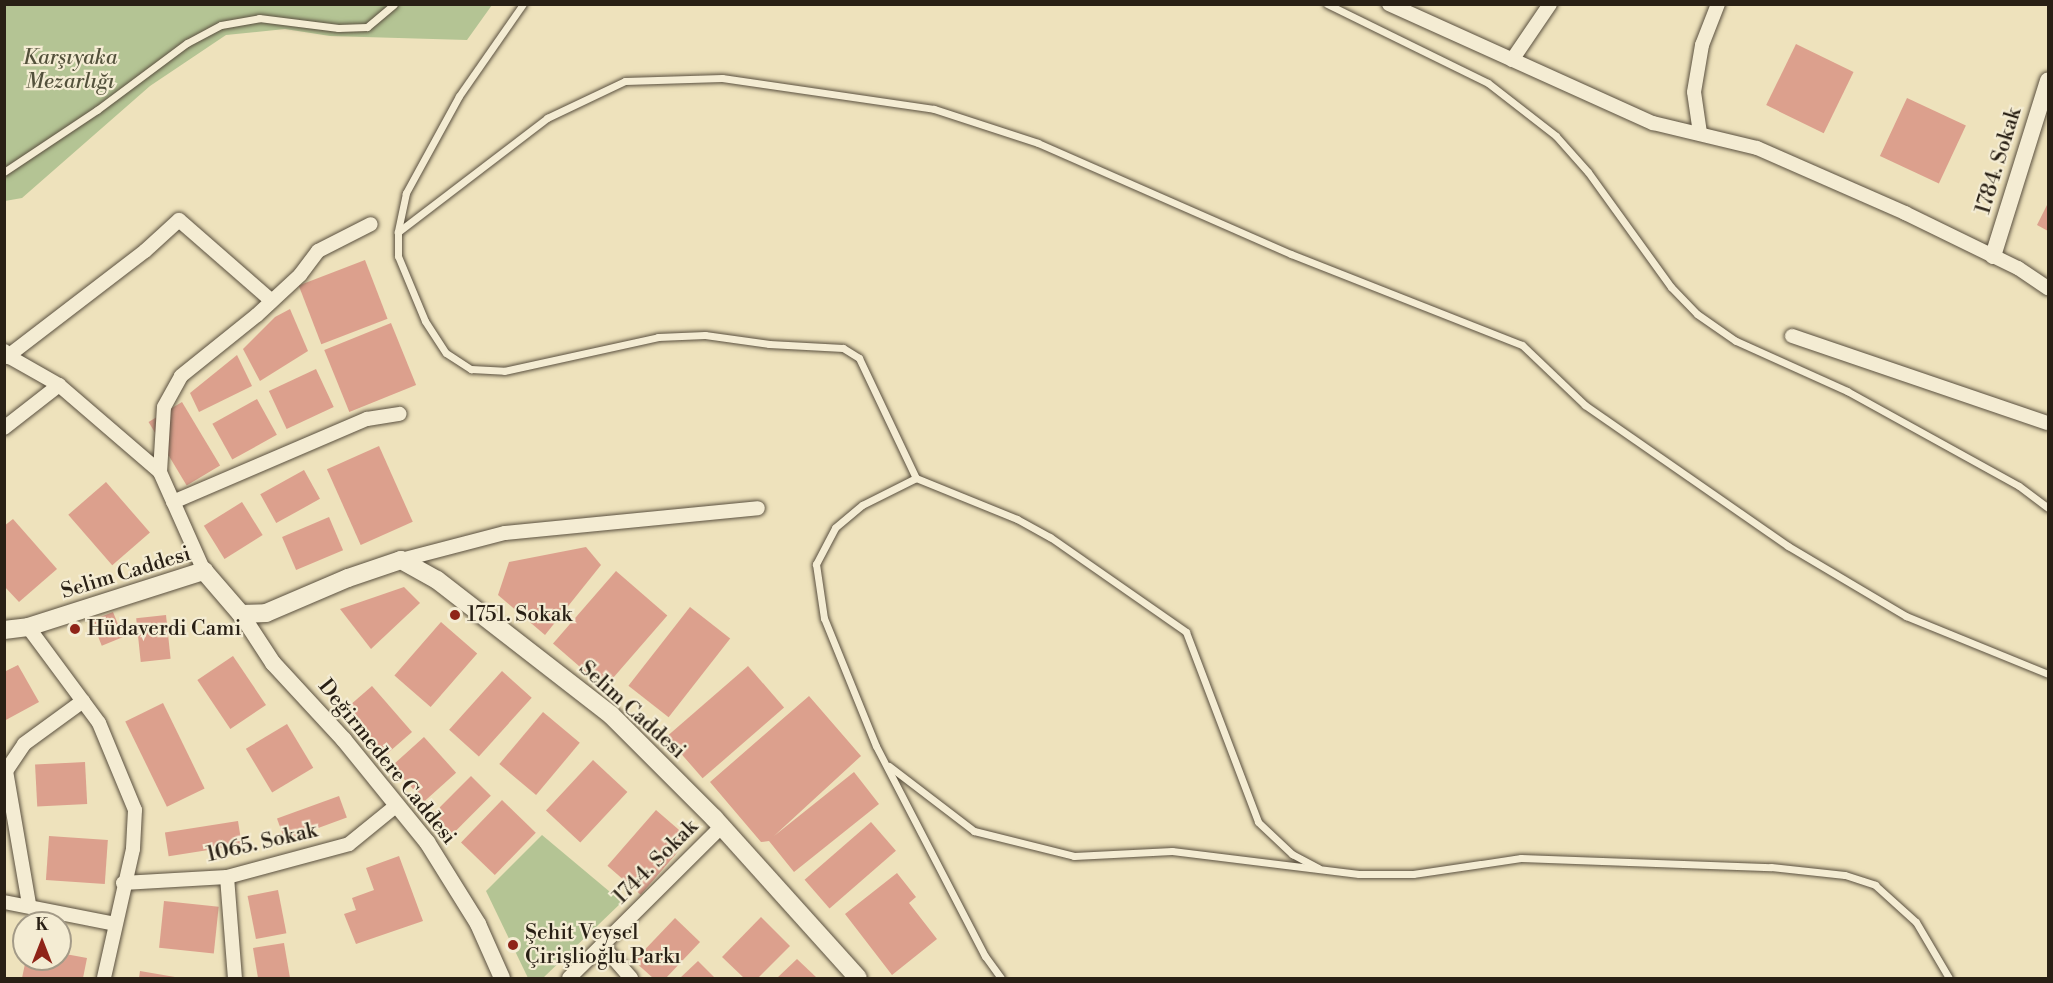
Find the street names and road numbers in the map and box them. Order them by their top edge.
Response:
street label: 1784. Sokak [1971,105,2027,217]
street label: Selim Caddesi [58,541,194,605]
street label: Selim Caddesi [574,656,690,764]
street label: Değirmedere Caddesi [313,674,461,850]
street label: 1744. Sokak [609,815,703,909]
street label: 1065. Sokak [204,818,320,868]

